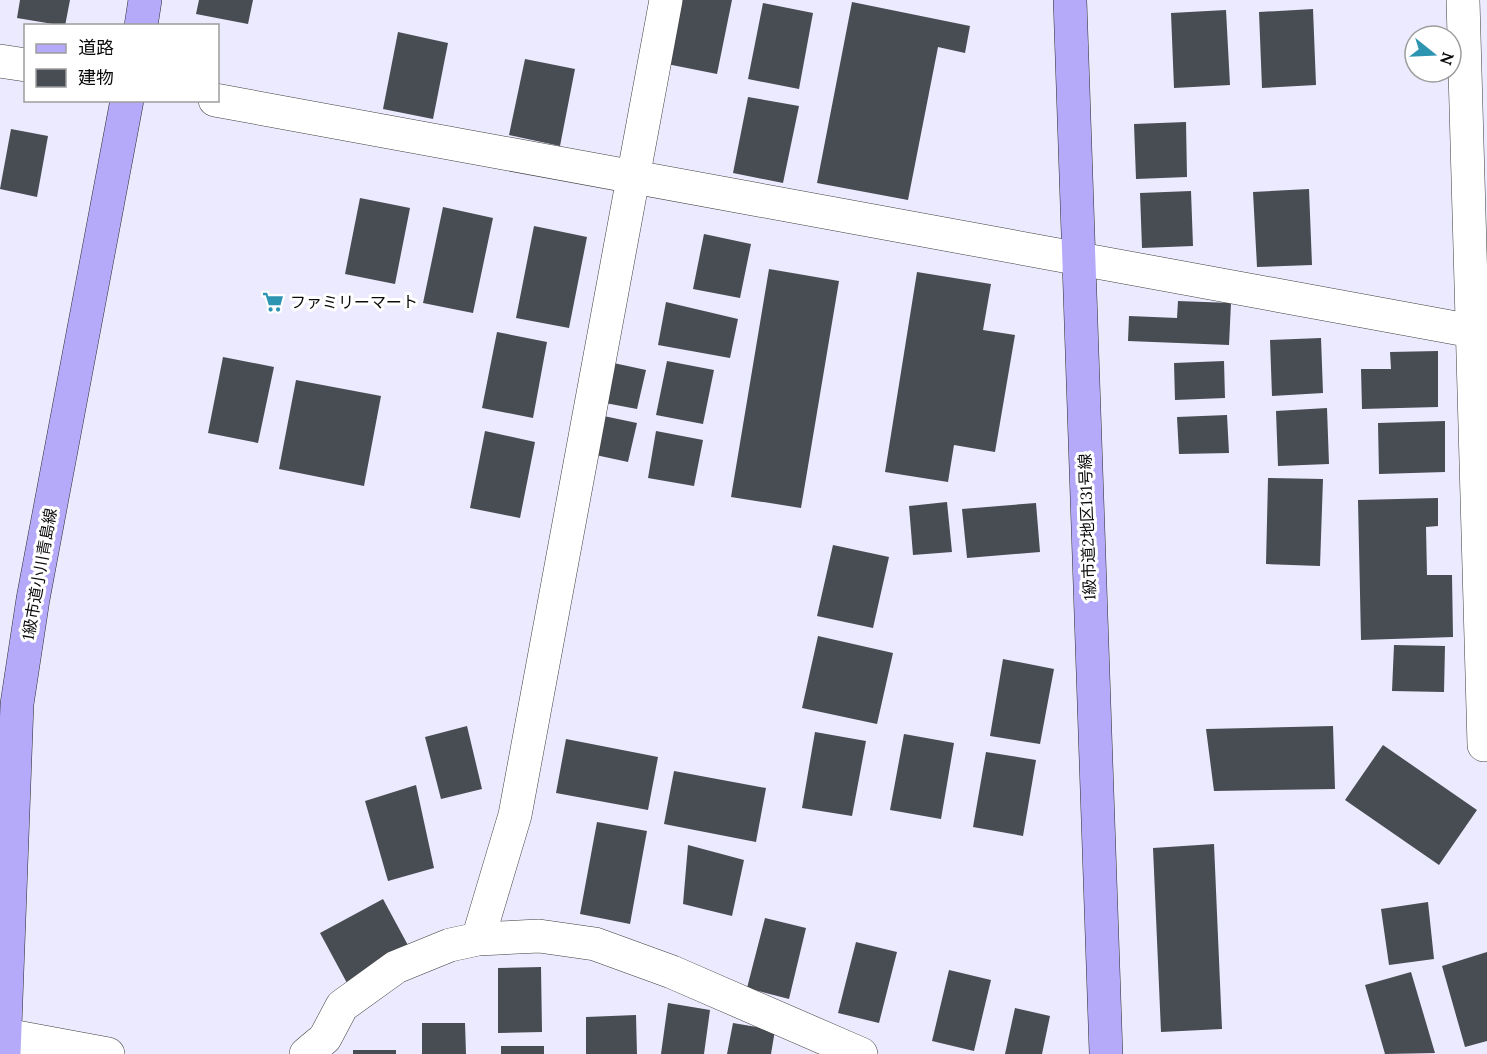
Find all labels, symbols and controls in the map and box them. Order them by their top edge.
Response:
legend [24,24,219,102]
north arrow [1403,24,1463,84]
text: 道路 [78,36,114,59]
text: N [1436,50,1459,68]
text: 建物 [78,66,114,89]
supermarket icon: ファミリーマート [261,290,285,314]
place label: ファミリーマート [290,292,418,312]
street label: 1級市道2地区131号線 [1074,453,1100,601]
street label: 1級市道小川青島線 [18,506,60,642]

